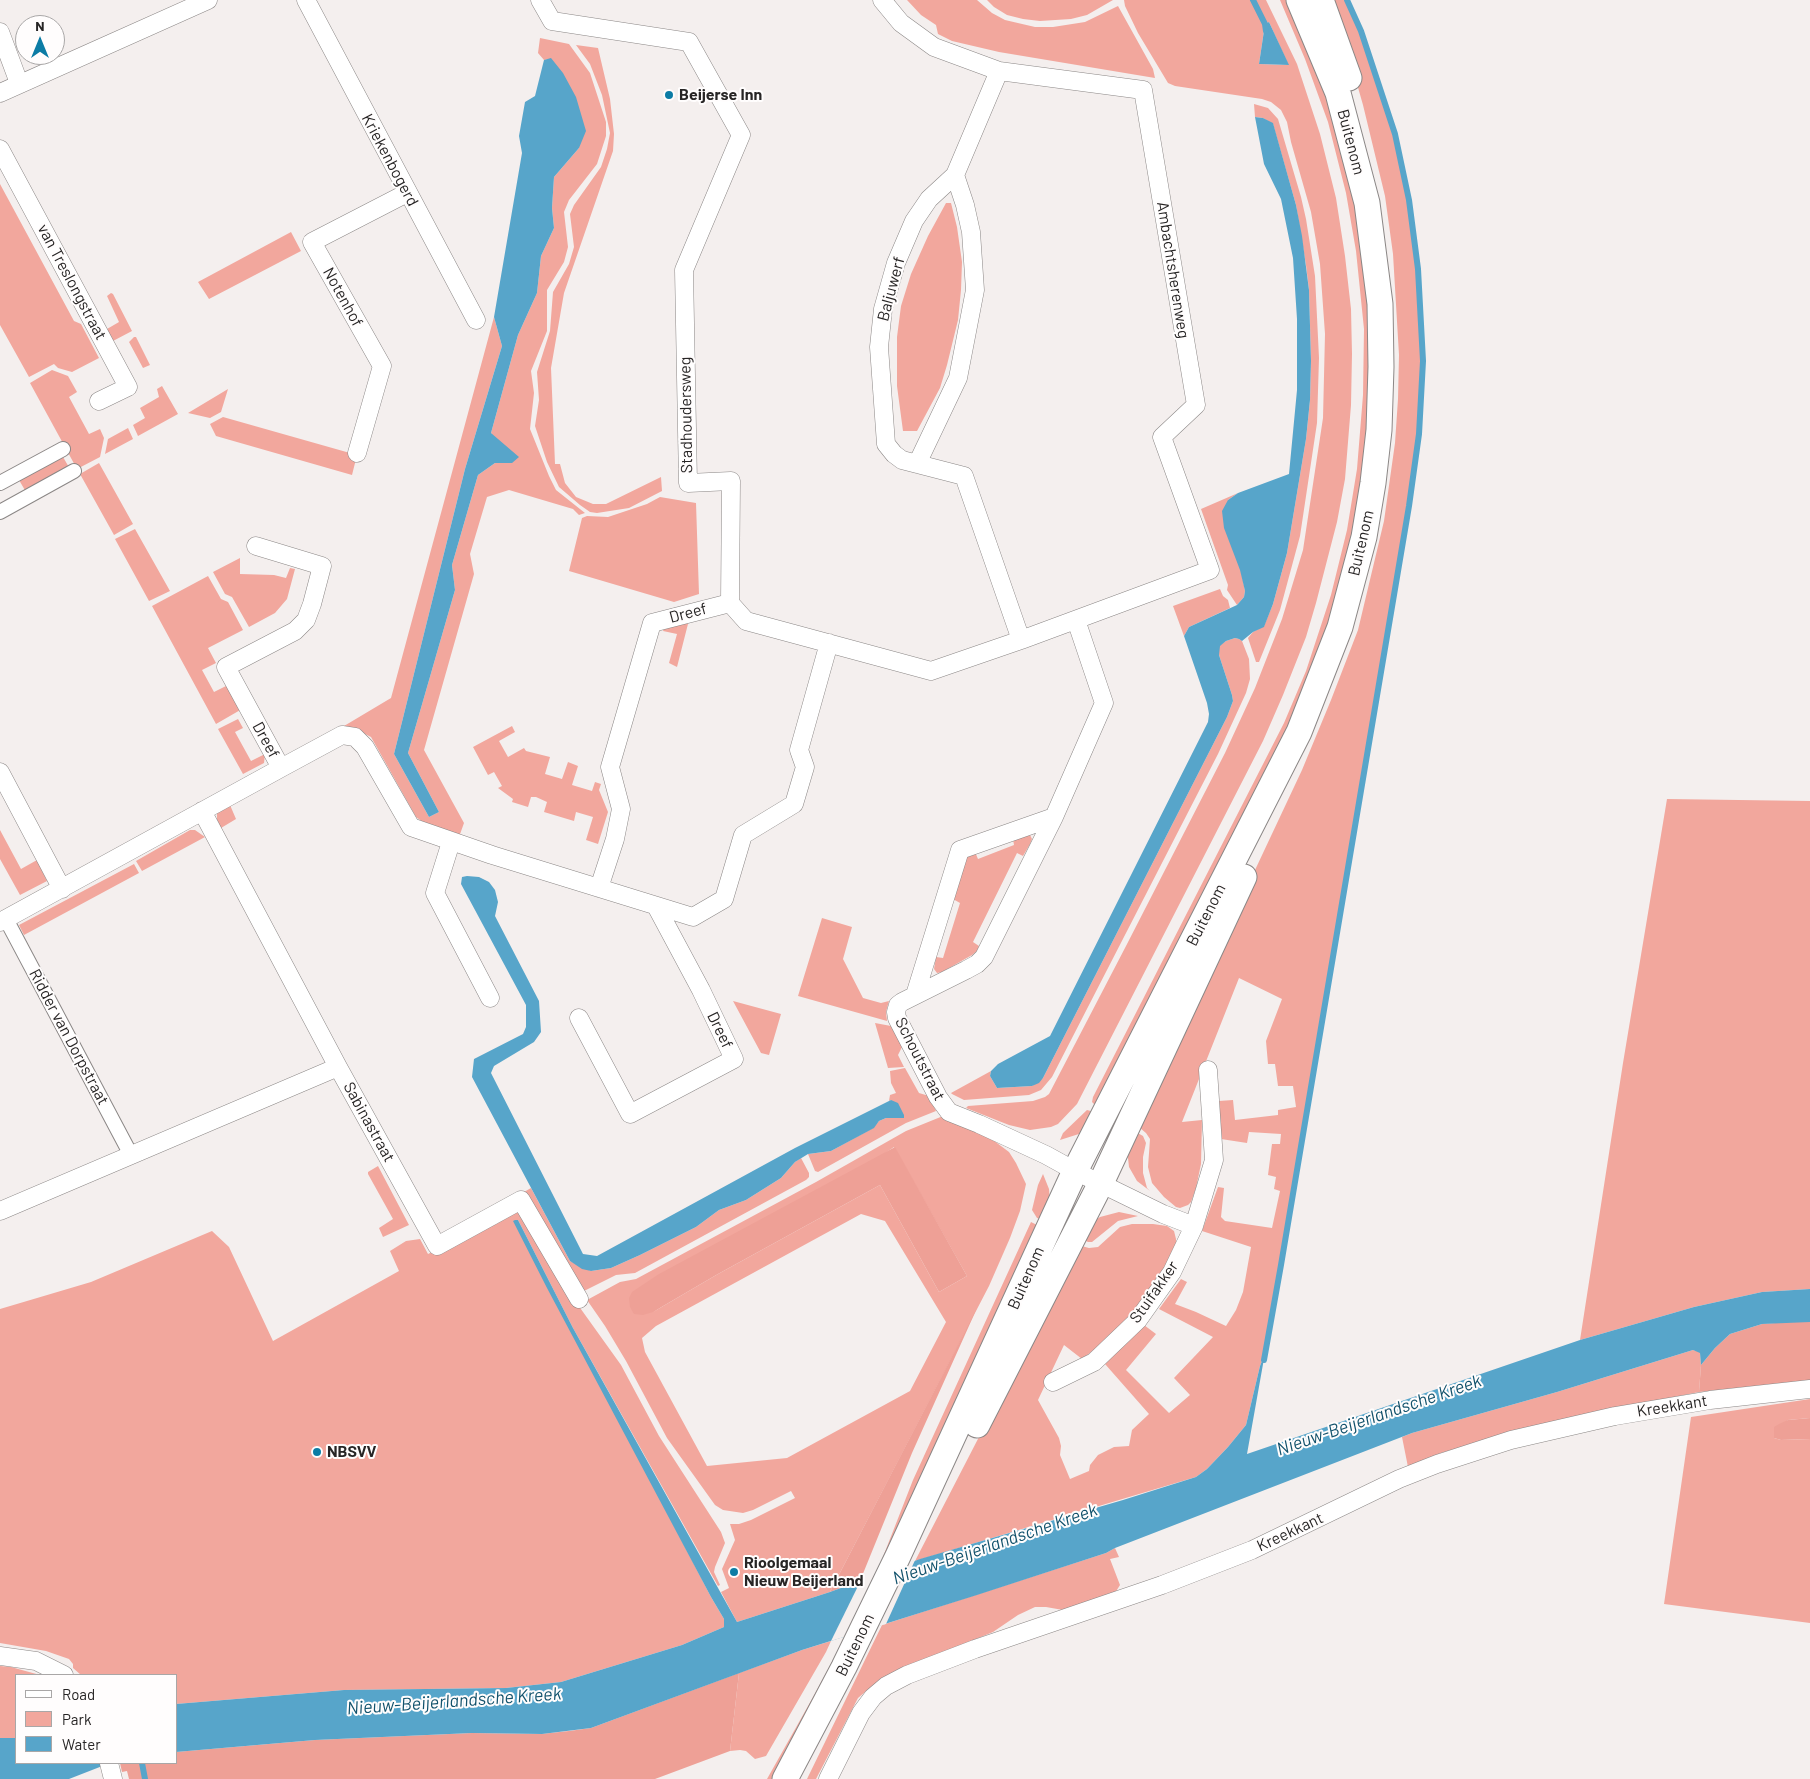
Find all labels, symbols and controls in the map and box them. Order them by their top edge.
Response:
north arrow [15,15,65,65]
text: N [35,17,45,34]
place label: Beijerse Inn [679,85,762,105]
marker: Beijerse Inn [663,89,675,101]
street label: Buitenom [1333,107,1369,177]
street label: Kriekenbogerd [358,110,422,210]
street label: Ambachtsherenweg [1153,200,1193,340]
street label: van Treslongstraat [33,221,111,343]
street label: Baljuwerf [873,255,909,323]
street label: Notenhof [319,264,367,330]
street label: Stadhoudersweg [675,357,697,473]
street label: Buitenom [1344,508,1378,578]
street label: Dreef [667,599,709,627]
street label: Dreef [248,719,284,761]
street label: Buitenom [1182,881,1230,949]
street label: Ridder van Dorpstraat [25,966,113,1108]
street label: Dreef [703,1009,737,1051]
street label: Schoutstraat [891,1014,949,1104]
street label: Sabinastraat [339,1079,399,1165]
street label: Buitenom [1004,1243,1048,1313]
street label: Stuifakker [1126,1257,1182,1327]
water label: Nieuw-Beijerlandsche Kreek [1274,1370,1484,1460]
street label: Kreekkant [1635,1391,1709,1421]
place label: NBSVV [327,1442,377,1462]
marker: NBSVV [311,1446,323,1458]
water label: Nieuw-Beijerlandsche Kreek [890,1499,1100,1589]
street label: Kreekkant [1254,1508,1326,1556]
place label: Rioolgemaal Nieuw Beijerland [744,1553,864,1591]
marker: Rioolgemaal Nieuw Beijerland [728,1566,740,1578]
street label: Buitenom [832,1611,878,1679]
legend [15,1674,178,1764]
water label: Nieuw-Beijerlandsche Kreek [346,1683,562,1719]
text: Road [62,1685,95,1703]
text: Park [62,1710,91,1728]
text: Water [62,1735,101,1753]

